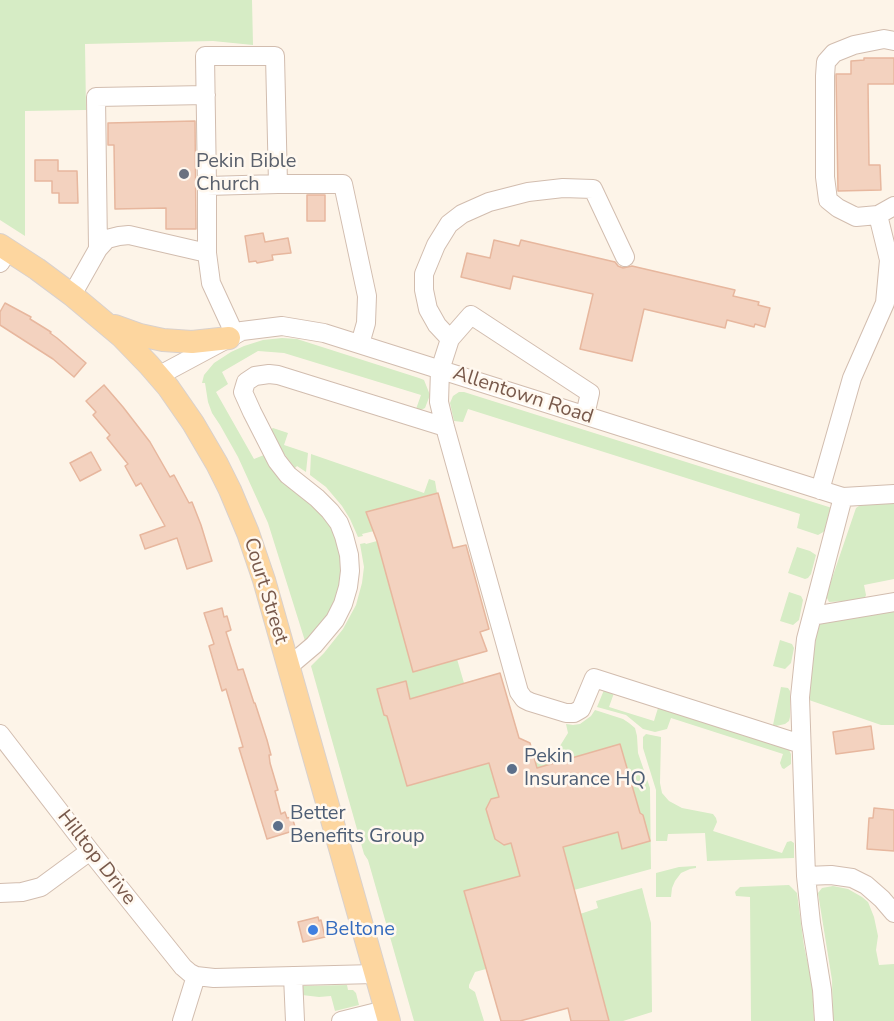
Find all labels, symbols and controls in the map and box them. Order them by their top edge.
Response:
place label: Pekin Bible Church [196,150,296,197]
marker: Pekin Bible Church [177,167,191,181]
street label: Allentown Road [450,362,596,430]
street label: Court Street [238,535,292,647]
place label: Pekin Insurance HQ [524,745,646,792]
marker: Pekin Insurance HQ [505,762,519,776]
place label: Better Benefits Group [290,802,425,849]
street label: Hilltop Drive [52,806,140,910]
marker: Better Benefits Group [271,819,285,833]
place label: Beltone [325,918,395,942]
marker: Beltone [306,923,320,937]

